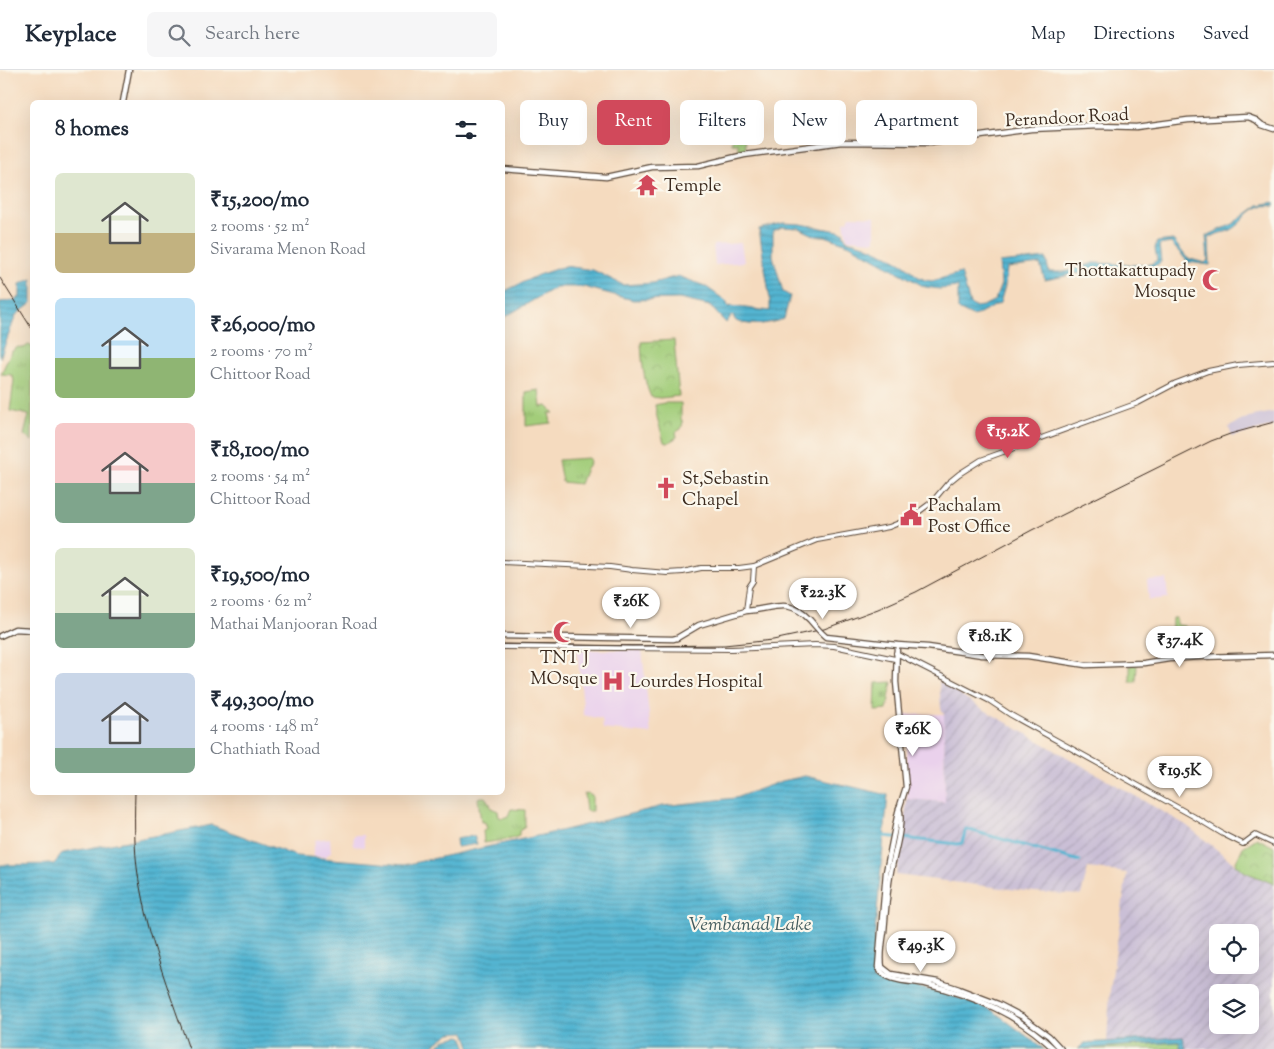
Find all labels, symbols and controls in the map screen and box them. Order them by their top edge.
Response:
search box [147,12,497,57]
text: Keyplace [25,18,117,52]
icon: search [165,21,193,49]
text: Search here [205,21,300,48]
text: Map [1031,22,1066,48]
text: Directions [1094,22,1175,48]
text: Saved [1203,22,1249,48]
chip: Buy [520,100,587,145]
chip: Rent [597,100,670,145]
chip: Filters [680,100,764,145]
chip: New [774,100,846,145]
chip: Apartment [856,100,977,145]
street label: Perandoor Road [1005,103,1130,135]
text: 8 homes [55,115,129,145]
icon: filters [452,116,480,144]
temple icon: Temple [634,172,660,198]
place label: Temple [664,174,721,200]
text: ₹15,200/mo [210,186,309,216]
icon: home [95,193,155,253]
text: 2 rooms · 52 m² [210,216,310,239]
text: Sivarama Menon Road [210,239,366,262]
place label: Thottakattupady Mosque [1065,259,1196,306]
mosque icon: Thottakattupady Mosque [1200,267,1226,293]
text: ₹26,000/mo [210,311,315,341]
icon: home [95,318,155,378]
text: 2 rooms · 70 m² [210,341,313,364]
text: Chittoor Road [210,364,311,387]
pin: ₹15.2K [967,416,1049,459]
text: ₹15.2K [986,421,1030,444]
text: ₹18,100/mo [210,436,309,466]
icon: home [95,443,155,503]
text: 2 rooms · 54 m² [210,466,310,489]
place label: St,Sebastin Chapel [682,467,770,514]
church icon: St,Sebastin Chapel [653,475,679,501]
text: Chittoor Road [210,489,311,512]
place label: Pachalam Post Office [928,494,1011,541]
public building icon: Pachalam Post Office [898,502,924,528]
text: ₹19,500/mo [210,561,310,591]
icon: home [95,568,155,628]
pin: ₹22.3K [782,578,864,620]
text: ₹22.3K [800,582,846,605]
pin: ₹26K [601,586,661,629]
text: 2 rooms · 62 m² [210,591,312,614]
text: ₹26K [613,591,649,614]
text: Mathai Manjooran Road [210,614,378,637]
mosque icon: TNT J MOsque [551,619,577,645]
pin: ₹18.1K [949,622,1031,664]
text: ₹18.1K [968,626,1012,649]
pin: ₹37.4K [1139,626,1221,668]
text: ₹37.4K [1157,630,1203,653]
place label: TNT J MOsque [530,646,598,693]
hospital icon: Lourdes Hospital [600,668,626,694]
place label: Lourdes Hospital [630,670,763,696]
text: ₹49,300/mo [210,686,314,716]
icon: home [95,693,155,753]
pin: ₹26K [883,714,943,757]
text: 4 rooms · 148 m² [210,716,319,739]
text: ₹26K [895,719,931,742]
text: Chathiath Road [210,739,320,762]
pin: ₹19.5K [1139,756,1221,798]
text: ₹19.5K [1158,760,1202,783]
water label: Vembanad Lake [689,912,812,939]
map controls [1209,924,1259,1034]
button: locate [1209,924,1259,974]
pin: ₹49.3K [880,930,962,973]
text: ₹49.3K [898,935,944,958]
button: layers [1209,984,1259,1034]

